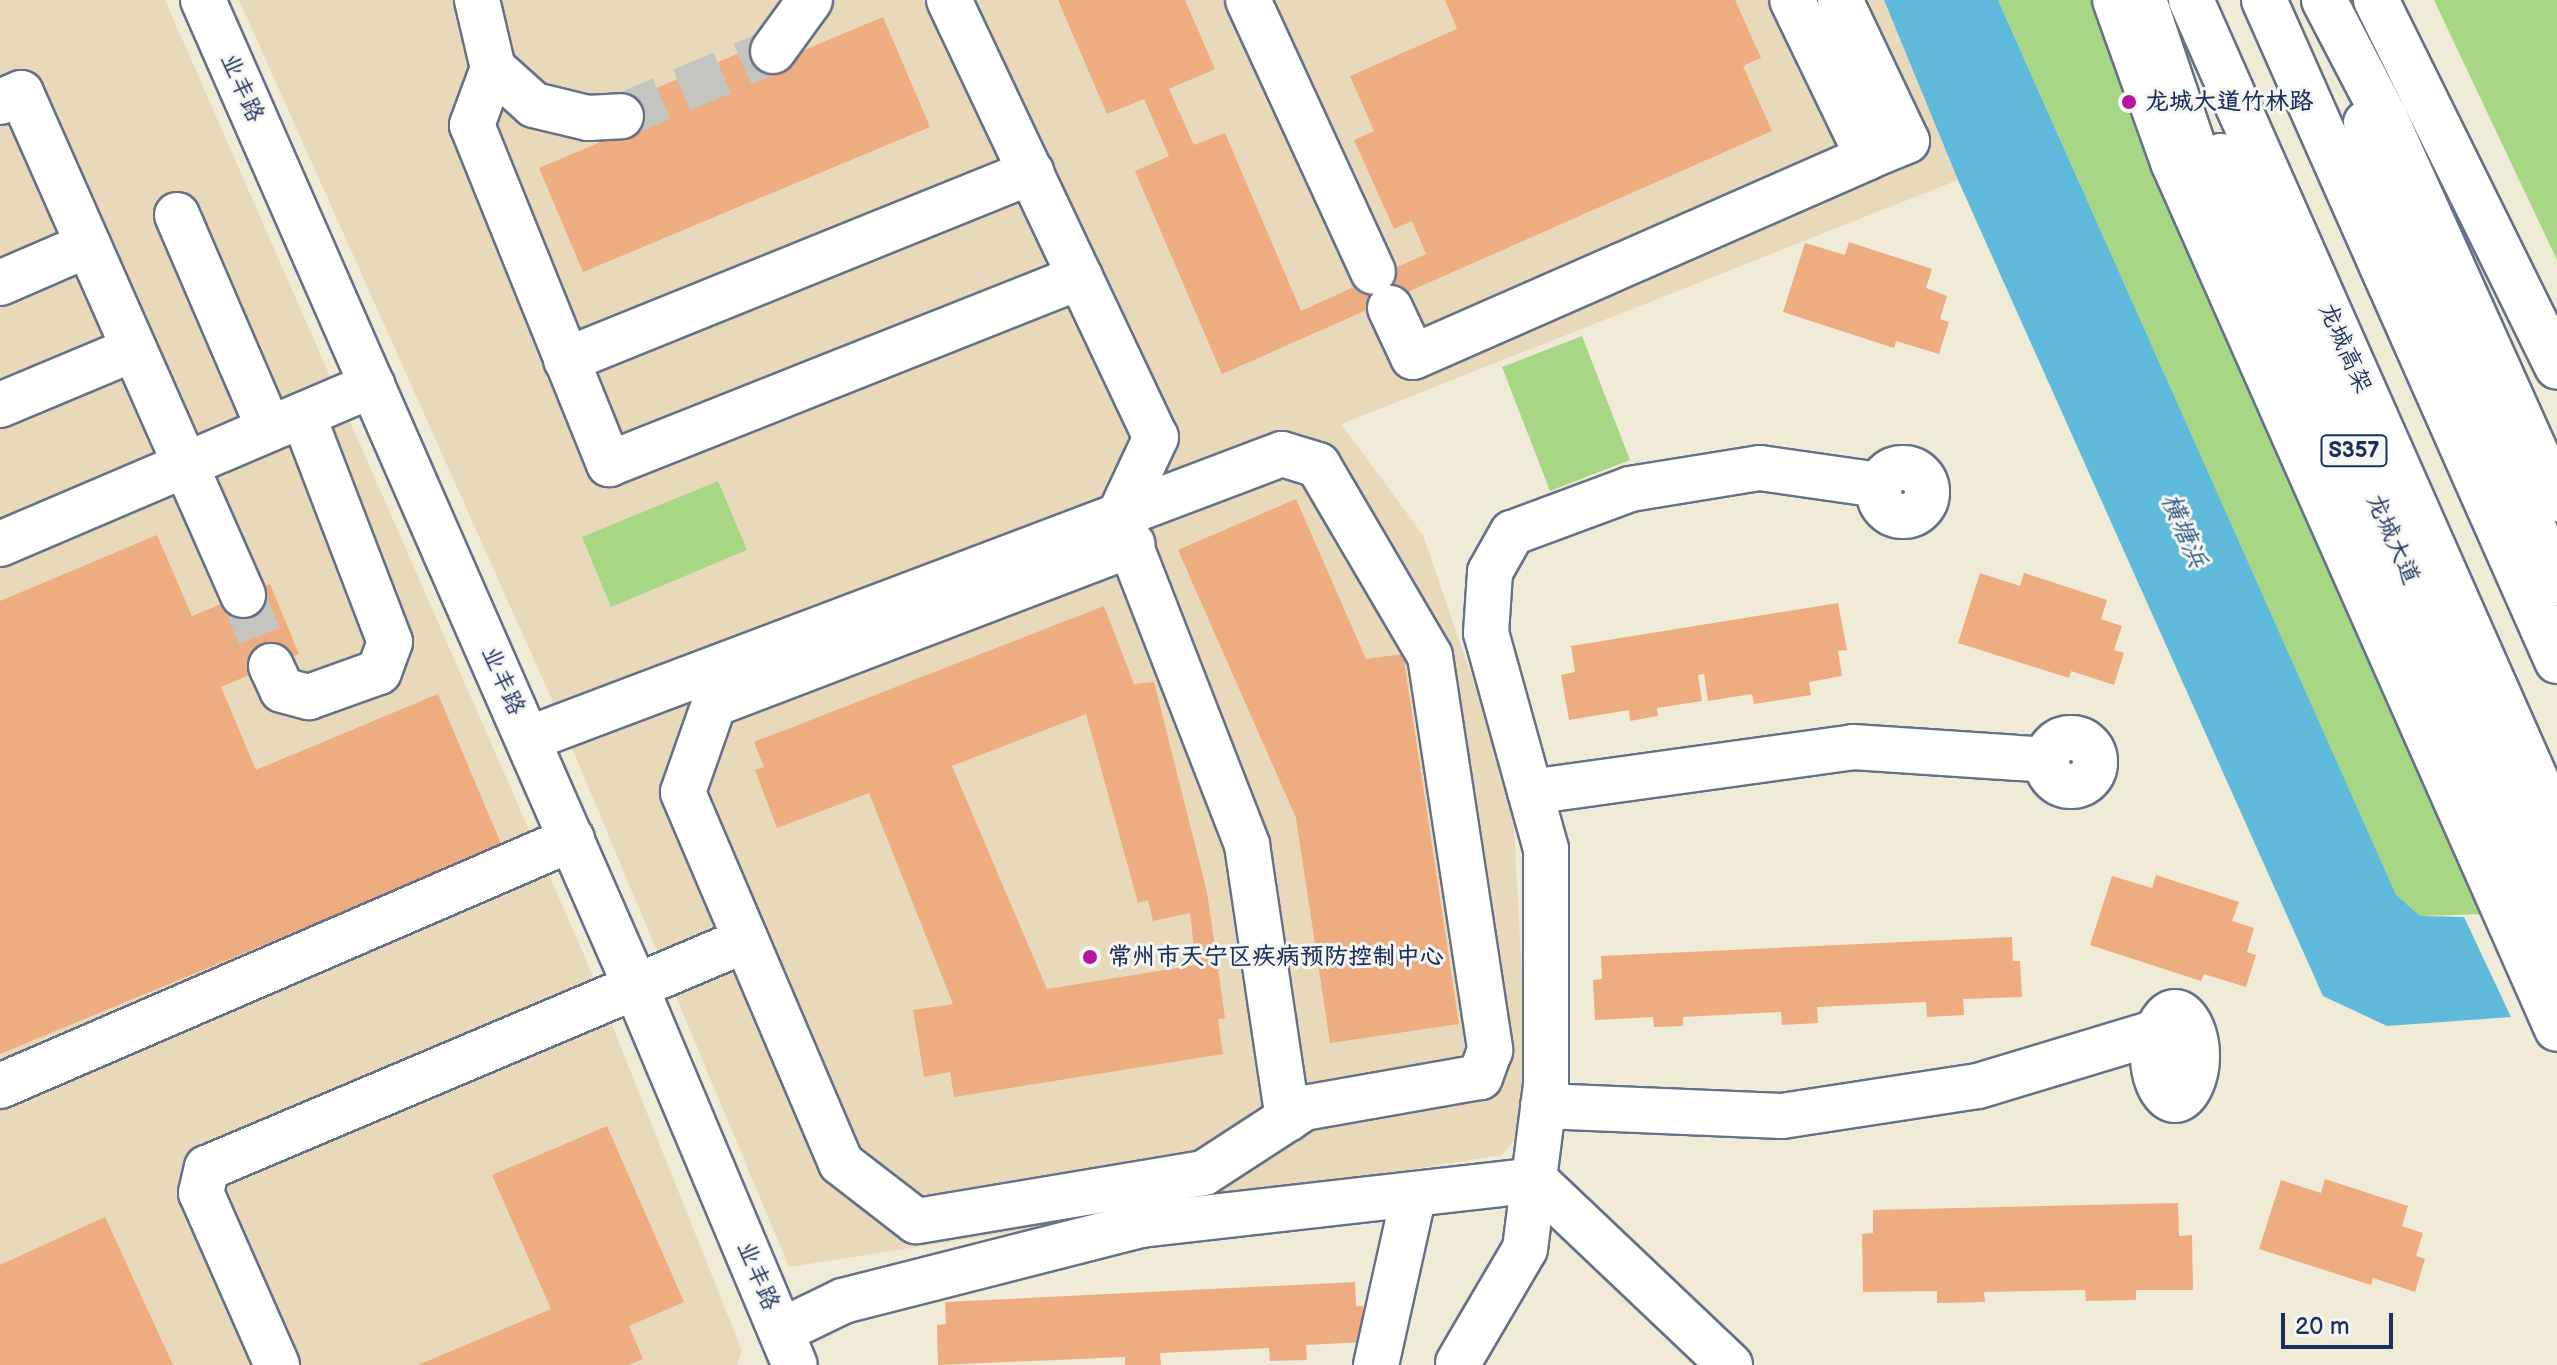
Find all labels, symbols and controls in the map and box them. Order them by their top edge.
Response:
street label: 业丰路 [214,49,270,127]
place label: 龙城大道竹林路 [2145,88,2313,116]
marker: 龙城大道竹林路 [2120,93,2138,111]
street label: 龙城高架 [2312,298,2378,398]
road number: S357 [2320,433,2388,469]
water label: 横塘浜 [2153,489,2213,573]
street label: 龙城大道 [2360,489,2426,589]
street label: 业丰路 [475,642,531,720]
place label: 常州市天宁区疾病预防控制中心 [1108,943,1444,971]
marker: 常州市天宁区疾病预防控制中心 [1079,946,1101,968]
street label: 业丰路 [731,1237,785,1315]
scale bar [2285,1297,2397,1347]
text: 20 m [2295,1312,2350,1341]

